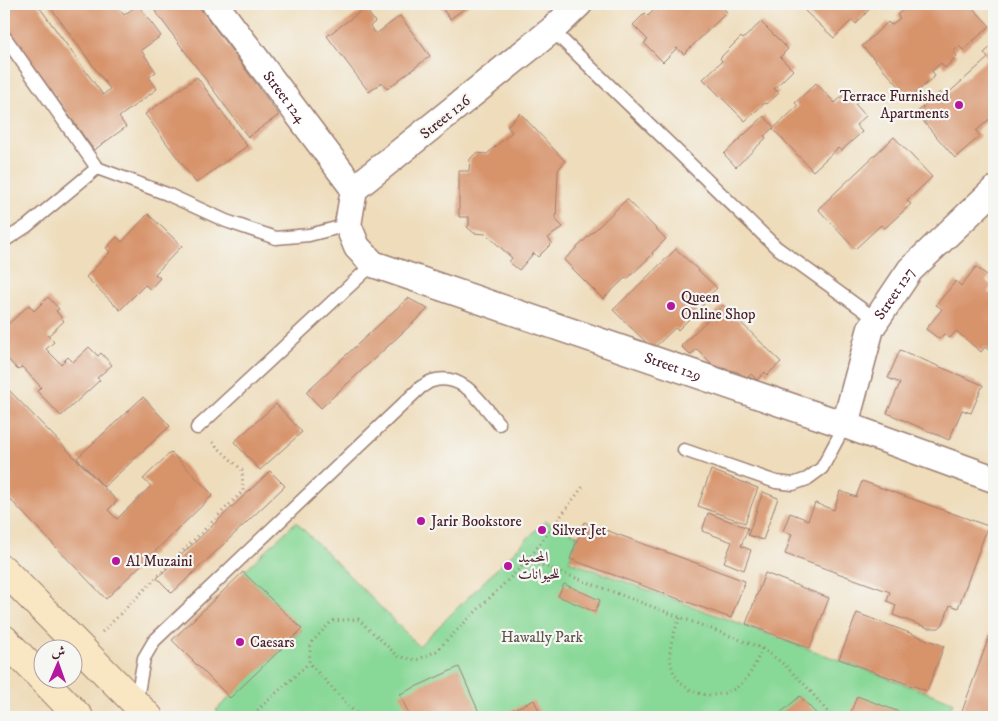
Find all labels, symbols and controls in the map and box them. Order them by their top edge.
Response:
street label: Street 124 [259,67,310,127]
place label: Terrace Furnished Apartments [840,87,950,123]
street label: Street 126 [416,91,475,143]
marker: Terrace Furnished Apartments [953,99,965,111]
street label: Street 127 [870,264,919,324]
place label: Queen Online Shop [681,288,756,324]
marker: Queen Online Shop [665,300,677,312]
street label: Street 129 [642,348,704,385]
place label: Jarir Bookstore [429,512,522,531]
marker: Jarir Bookstore [415,515,427,527]
place label: Silver Jet [552,521,607,540]
marker: Silver Jet [536,524,548,536]
place label: المحميد للحيوانات [518,548,560,584]
place label: Al Muzaini [126,552,193,571]
marker: Al Muzaini [110,555,122,567]
marker: المحميد للحيوانات [502,560,514,572]
park label: Hawally Park [501,628,584,647]
place label: Caesars [250,633,295,652]
marker: Caesars [234,636,246,648]
north arrow [32,638,82,688]
text: ش [51,643,66,661]

